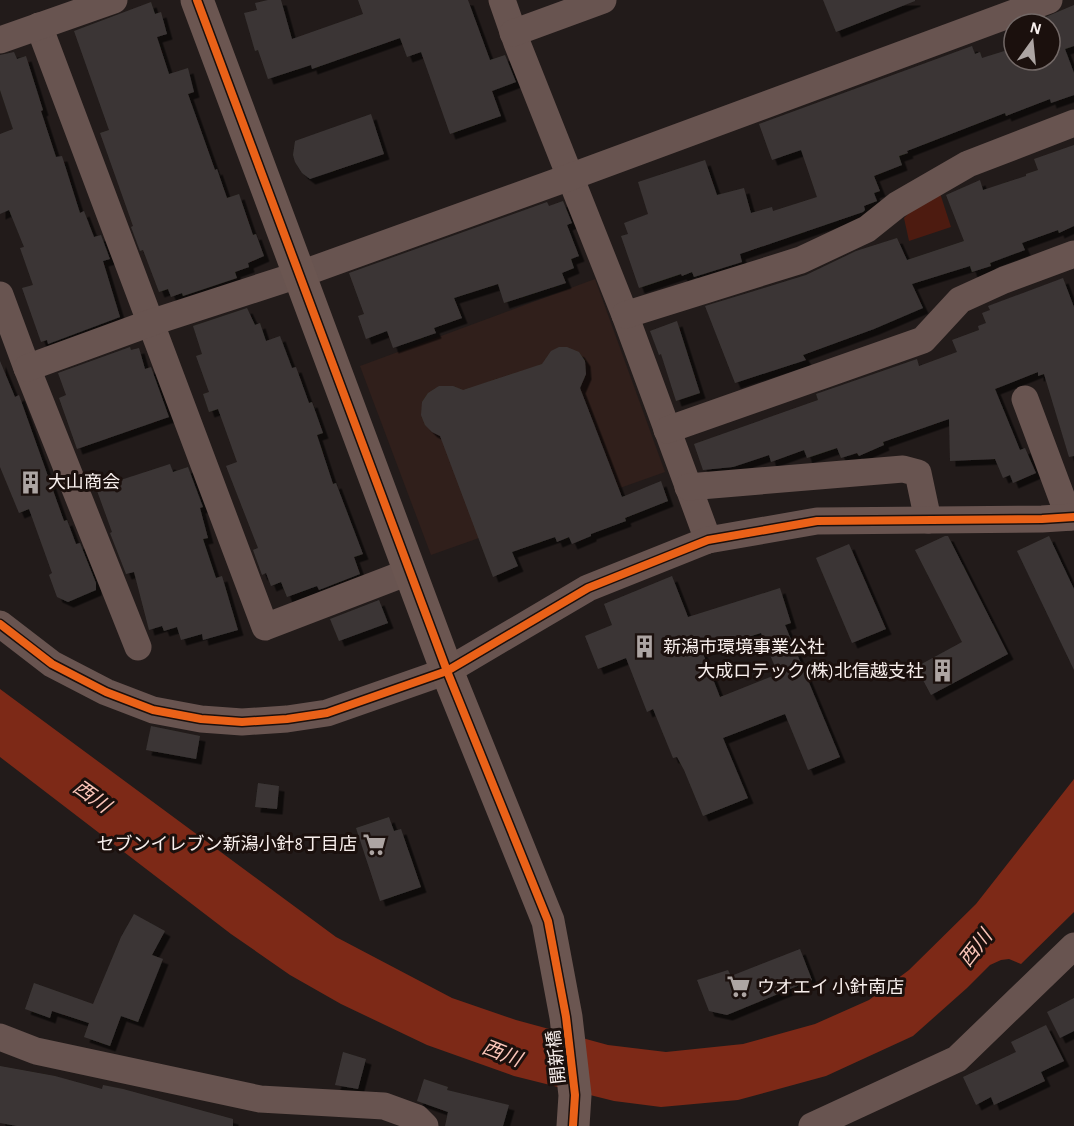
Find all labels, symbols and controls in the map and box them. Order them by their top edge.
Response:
north arrow [1002,12,1062,72]
text: N [1028,19,1043,38]
building icon: 大山商会 [17,469,43,495]
place label: 大山商会 [48,473,120,492]
building icon: 新潟市環境事業公社 [632,634,658,660]
place label: 新潟市環境事業公社 [663,637,825,657]
building icon: 大成ロテック(株)北信越支社 [929,658,955,684]
place label: 大成ロテック(株)北信越支社 [697,661,924,681]
water label: 西川 [69,777,115,818]
supermarket icon: セブンイレブン新潟小針8丁目店 [362,831,388,857]
place label: セブンイレブン新潟小針8丁目店 [96,834,357,854]
water label: 西川 [956,925,997,971]
supermarket icon: ウオエイ 小針南店 [726,974,752,1000]
place label: ウオエイ 小針南店 [757,978,904,997]
street label: 開新橋 [544,1029,569,1085]
water label: 西川 [479,1037,526,1071]

